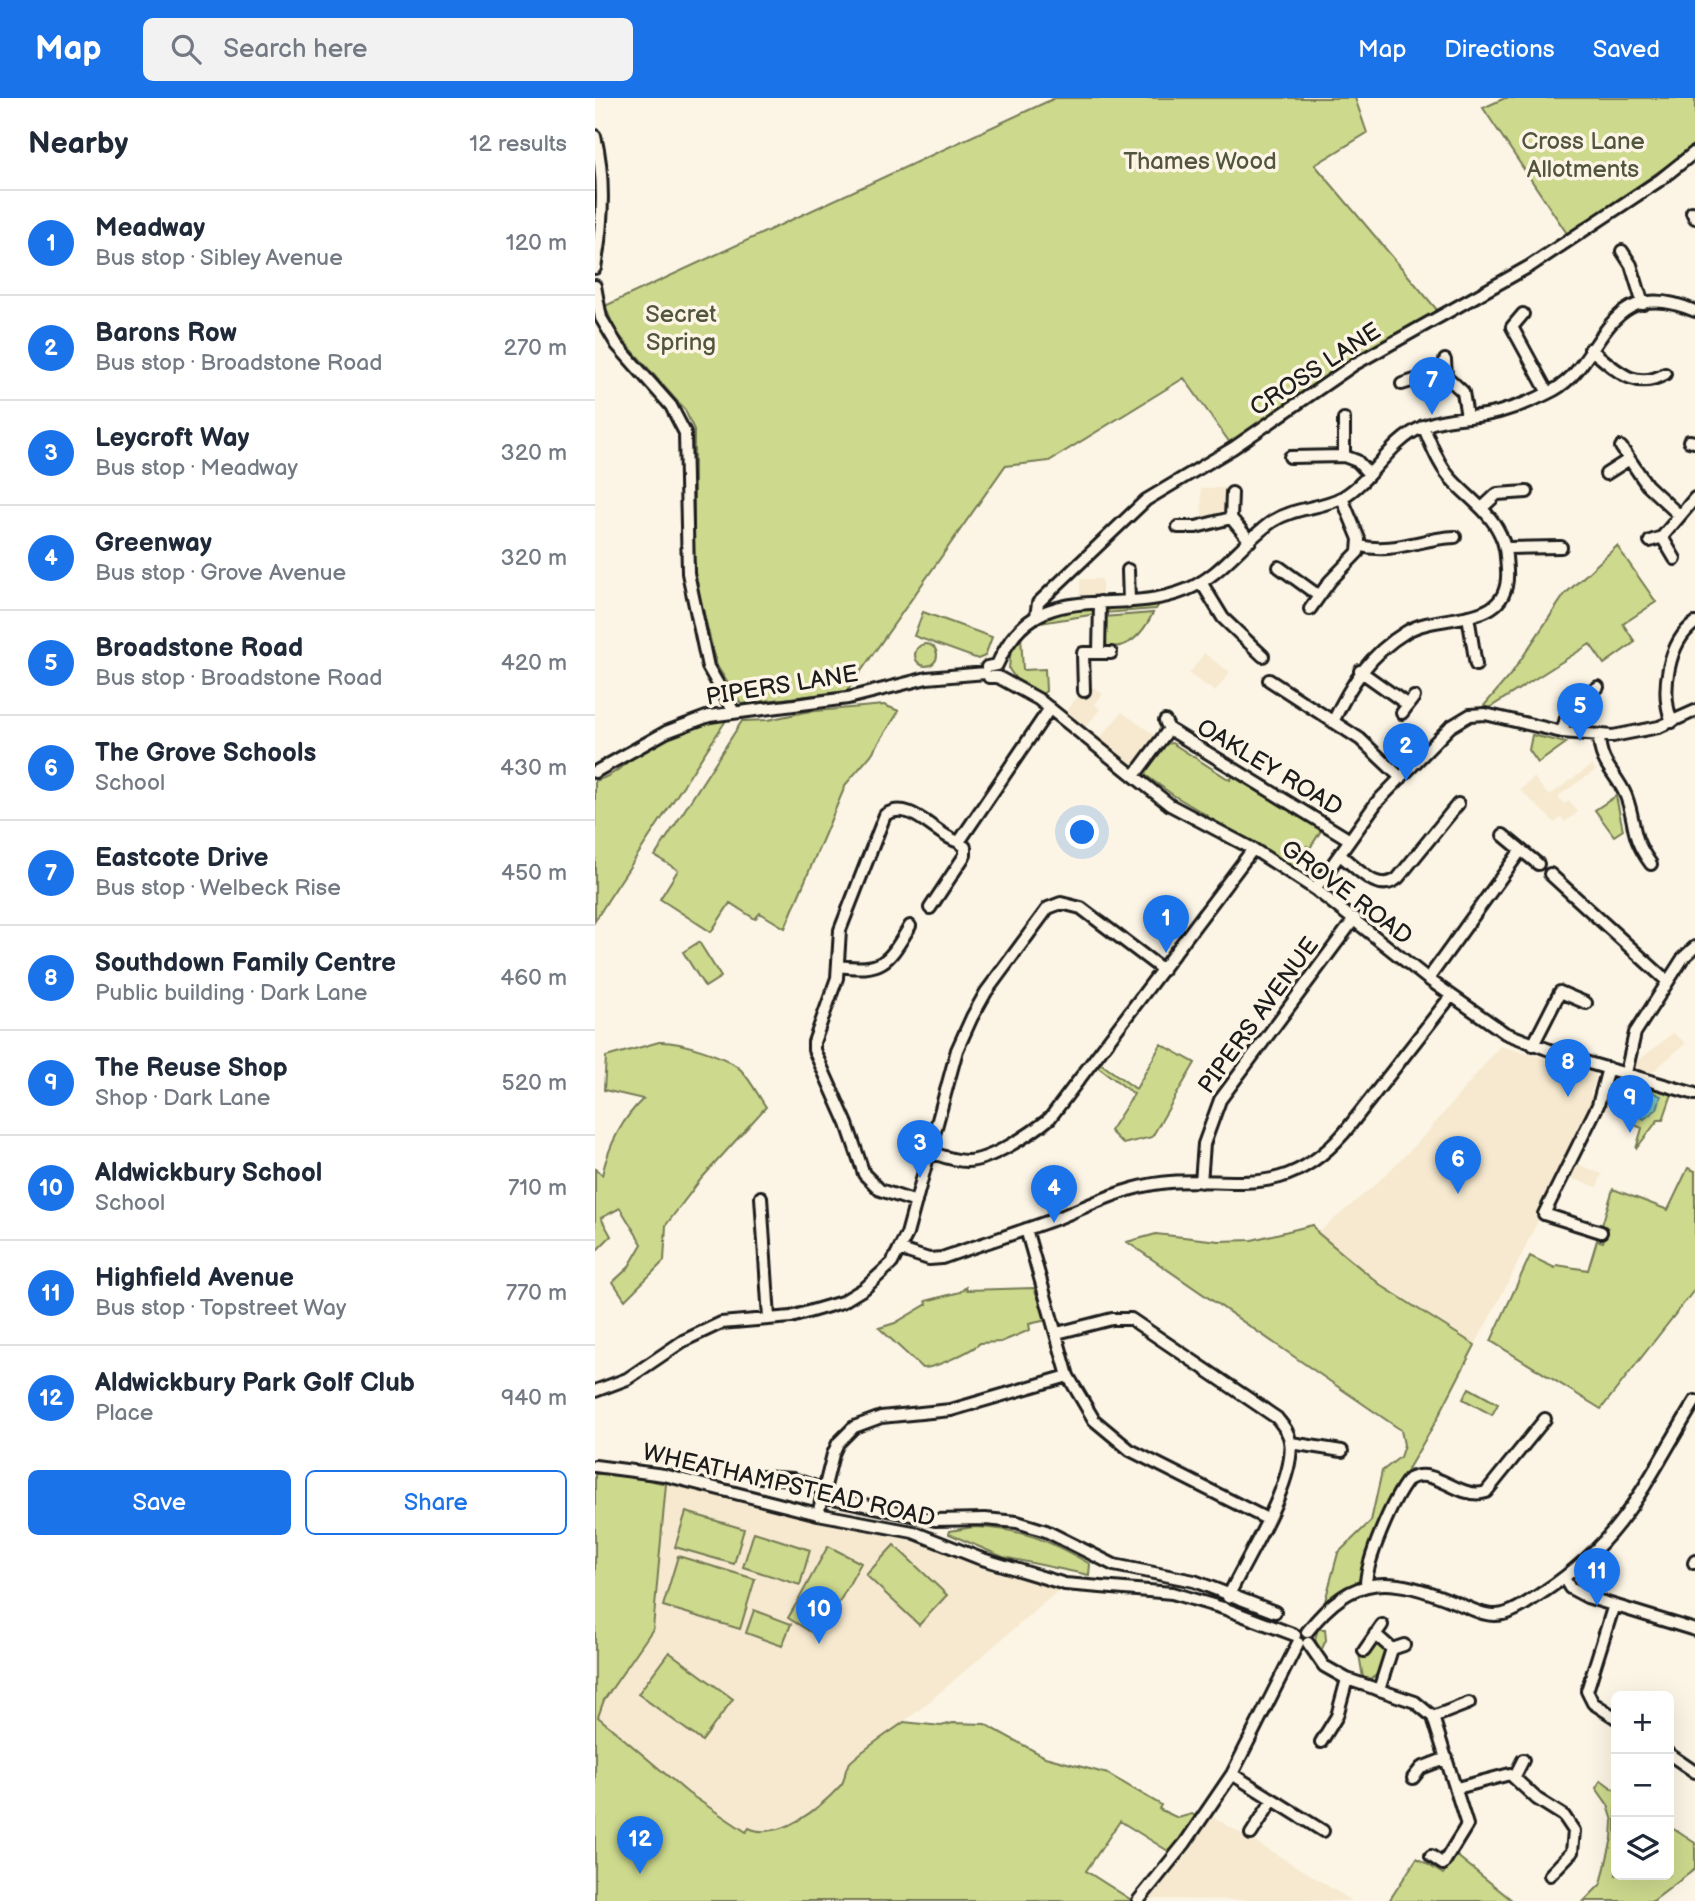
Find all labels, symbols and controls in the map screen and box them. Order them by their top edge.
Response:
search box [143,18,633,81]
text: Map [35,29,101,69]
icon: search [167,30,205,68]
text: Search here [223,34,367,65]
text: Map [1358,35,1406,64]
text: Directions [1444,35,1555,64]
text: Saved [1593,35,1660,64]
text: Nearby [28,126,128,162]
park label: Cross Lane Allotments [1521,127,1645,184]
text: 12 results [469,130,567,158]
park label: Thames Wood [1123,147,1277,176]
text: Meadway [95,213,205,244]
text: 1 [46,229,56,257]
text: 120 m [506,229,567,257]
text: Bus stop · Sibley Avenue [95,244,343,272]
park label: Secret Spring [645,300,717,357]
street label: CROSS LANE [1244,316,1386,422]
text: Barons Row [95,318,237,349]
text: 2 [44,334,58,362]
text: 270 m [503,334,567,362]
text: Bus stop · Broadstone Road [95,349,382,377]
pin: 7 [1409,357,1455,415]
text: Leycroft Way [95,423,250,454]
text: 3 [44,439,58,467]
text: 320 m [501,439,567,467]
text: Bus stop · Meadway [95,454,298,482]
text: Greenway [95,528,212,559]
text: 4 [44,544,58,572]
text: 320 m [501,544,567,572]
text: Bus stop · Grove Avenue [95,559,346,587]
text: Broadstone Road [95,633,303,664]
text: 5 [44,649,58,677]
text: 420 m [501,649,567,677]
street label: PIPERS LANE [704,659,860,712]
text: Bus stop · Broadstone Road [95,664,382,692]
pin: 5 [1557,683,1603,741]
street label: OAKLEY ROAD [1192,713,1348,822]
pin: 2 [1383,723,1429,781]
text: The Grove Schools [95,738,316,769]
text: 6 [44,754,58,782]
text: 430 m [500,754,567,782]
text: School [95,769,165,797]
your location [1065,815,1099,849]
street label: GROVE ROAD [1275,834,1418,951]
text: Eastcote Drive [95,843,268,874]
text: 7 [45,859,57,887]
text: 450 m [501,859,567,887]
text: Bus stop · Welbeck Rise [95,874,341,902]
pin: 1 [1143,895,1189,953]
street label: PIPERS AVENUE [1192,931,1325,1099]
text: Southdown Family Centre [95,948,396,979]
text: 8 [44,964,58,992]
text: 460 m [500,964,567,992]
text: Public building · Dark Lane [95,979,367,1007]
pin: 8 [1545,1039,1591,1097]
text: The Reuse Shop [95,1053,288,1084]
text: 9 [44,1069,58,1097]
text: 520 m [501,1069,567,1097]
pin: 9 [1607,1075,1653,1133]
text: Shop · Dark Lane [95,1084,270,1112]
pin: 3 [897,1120,943,1178]
pin: 6 [1435,1136,1481,1194]
text: Aldwickbury School [95,1158,322,1189]
pin: 4 [1031,1165,1077,1223]
text: 10 [39,1174,63,1202]
text: 710 m [508,1174,567,1202]
text: School [95,1189,165,1217]
text: Highfield Avenue [95,1263,294,1294]
text: 11 [41,1279,61,1307]
text: 770 m [506,1279,567,1307]
text: Bus stop · Topstreet Way [95,1294,346,1322]
text: Aldwickbury Park Golf Club [95,1368,415,1399]
text: 12 [39,1384,63,1412]
text: 940 m [501,1384,567,1412]
text: Place [95,1399,153,1427]
street label: WHEATHAMPSTEAD ROAD [640,1438,938,1533]
button: Save [28,1470,291,1535]
button: Share [305,1470,567,1535]
pin: 11 [1574,1548,1620,1606]
pin: 10 [796,1586,842,1644]
map controls [1611,1691,1674,1880]
button: + [1611,1691,1674,1754]
button: − [1611,1754,1674,1817]
pin: 12 [617,1816,663,1874]
button: layers [1611,1817,1674,1880]

